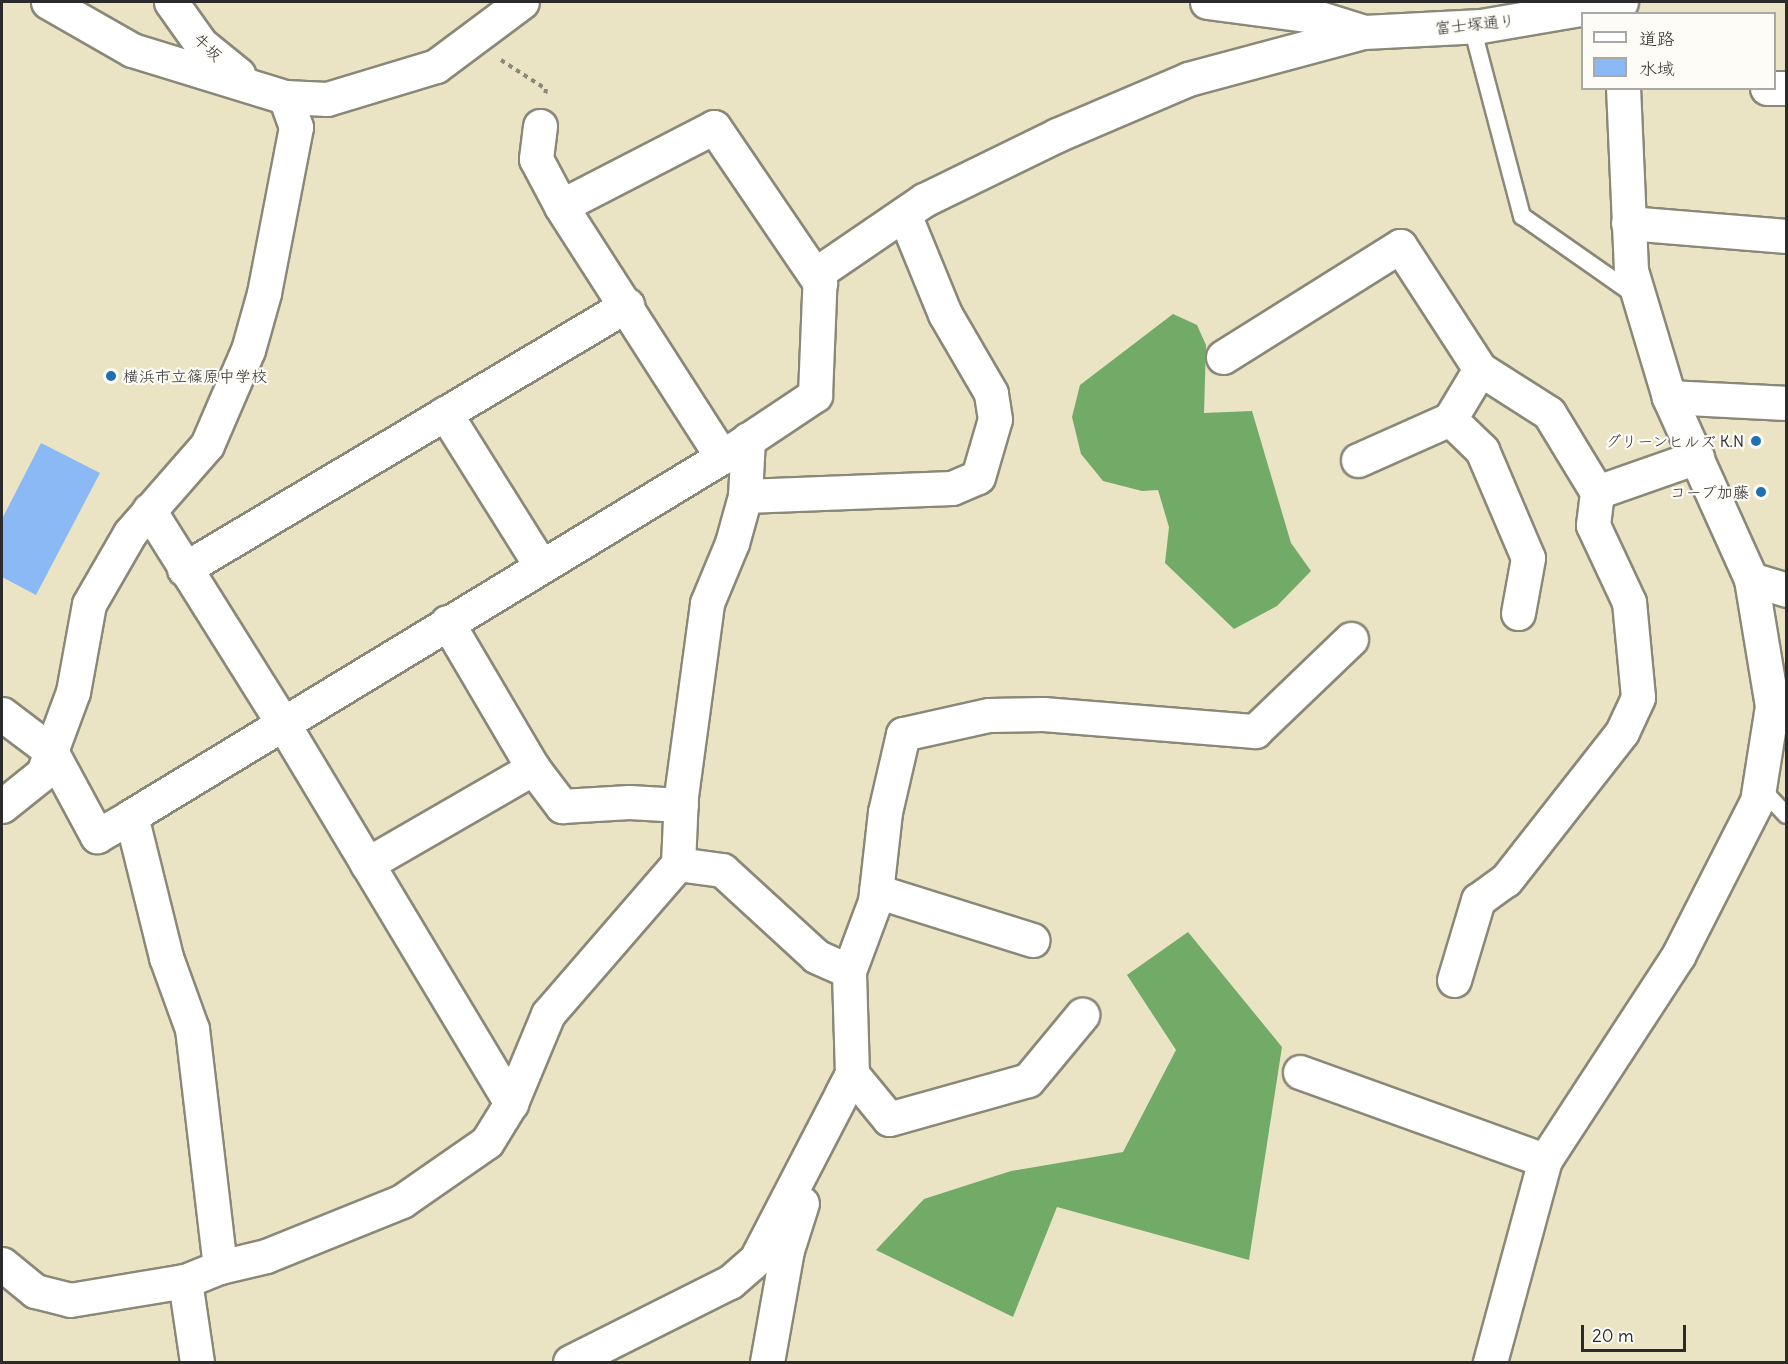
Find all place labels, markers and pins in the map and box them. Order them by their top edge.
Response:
place label: 横浜市立篠原中学校 [123,366,267,386]
marker: 横浜市立篠原中学校 [104,369,118,383]
place label: グリーンヒルズ K.N [1604,431,1744,451]
marker: グリーンヒルズ K.N [1749,434,1763,448]
place label: コープ加藤 [1669,482,1749,502]
marker: コープ加藤 [1754,485,1768,499]

